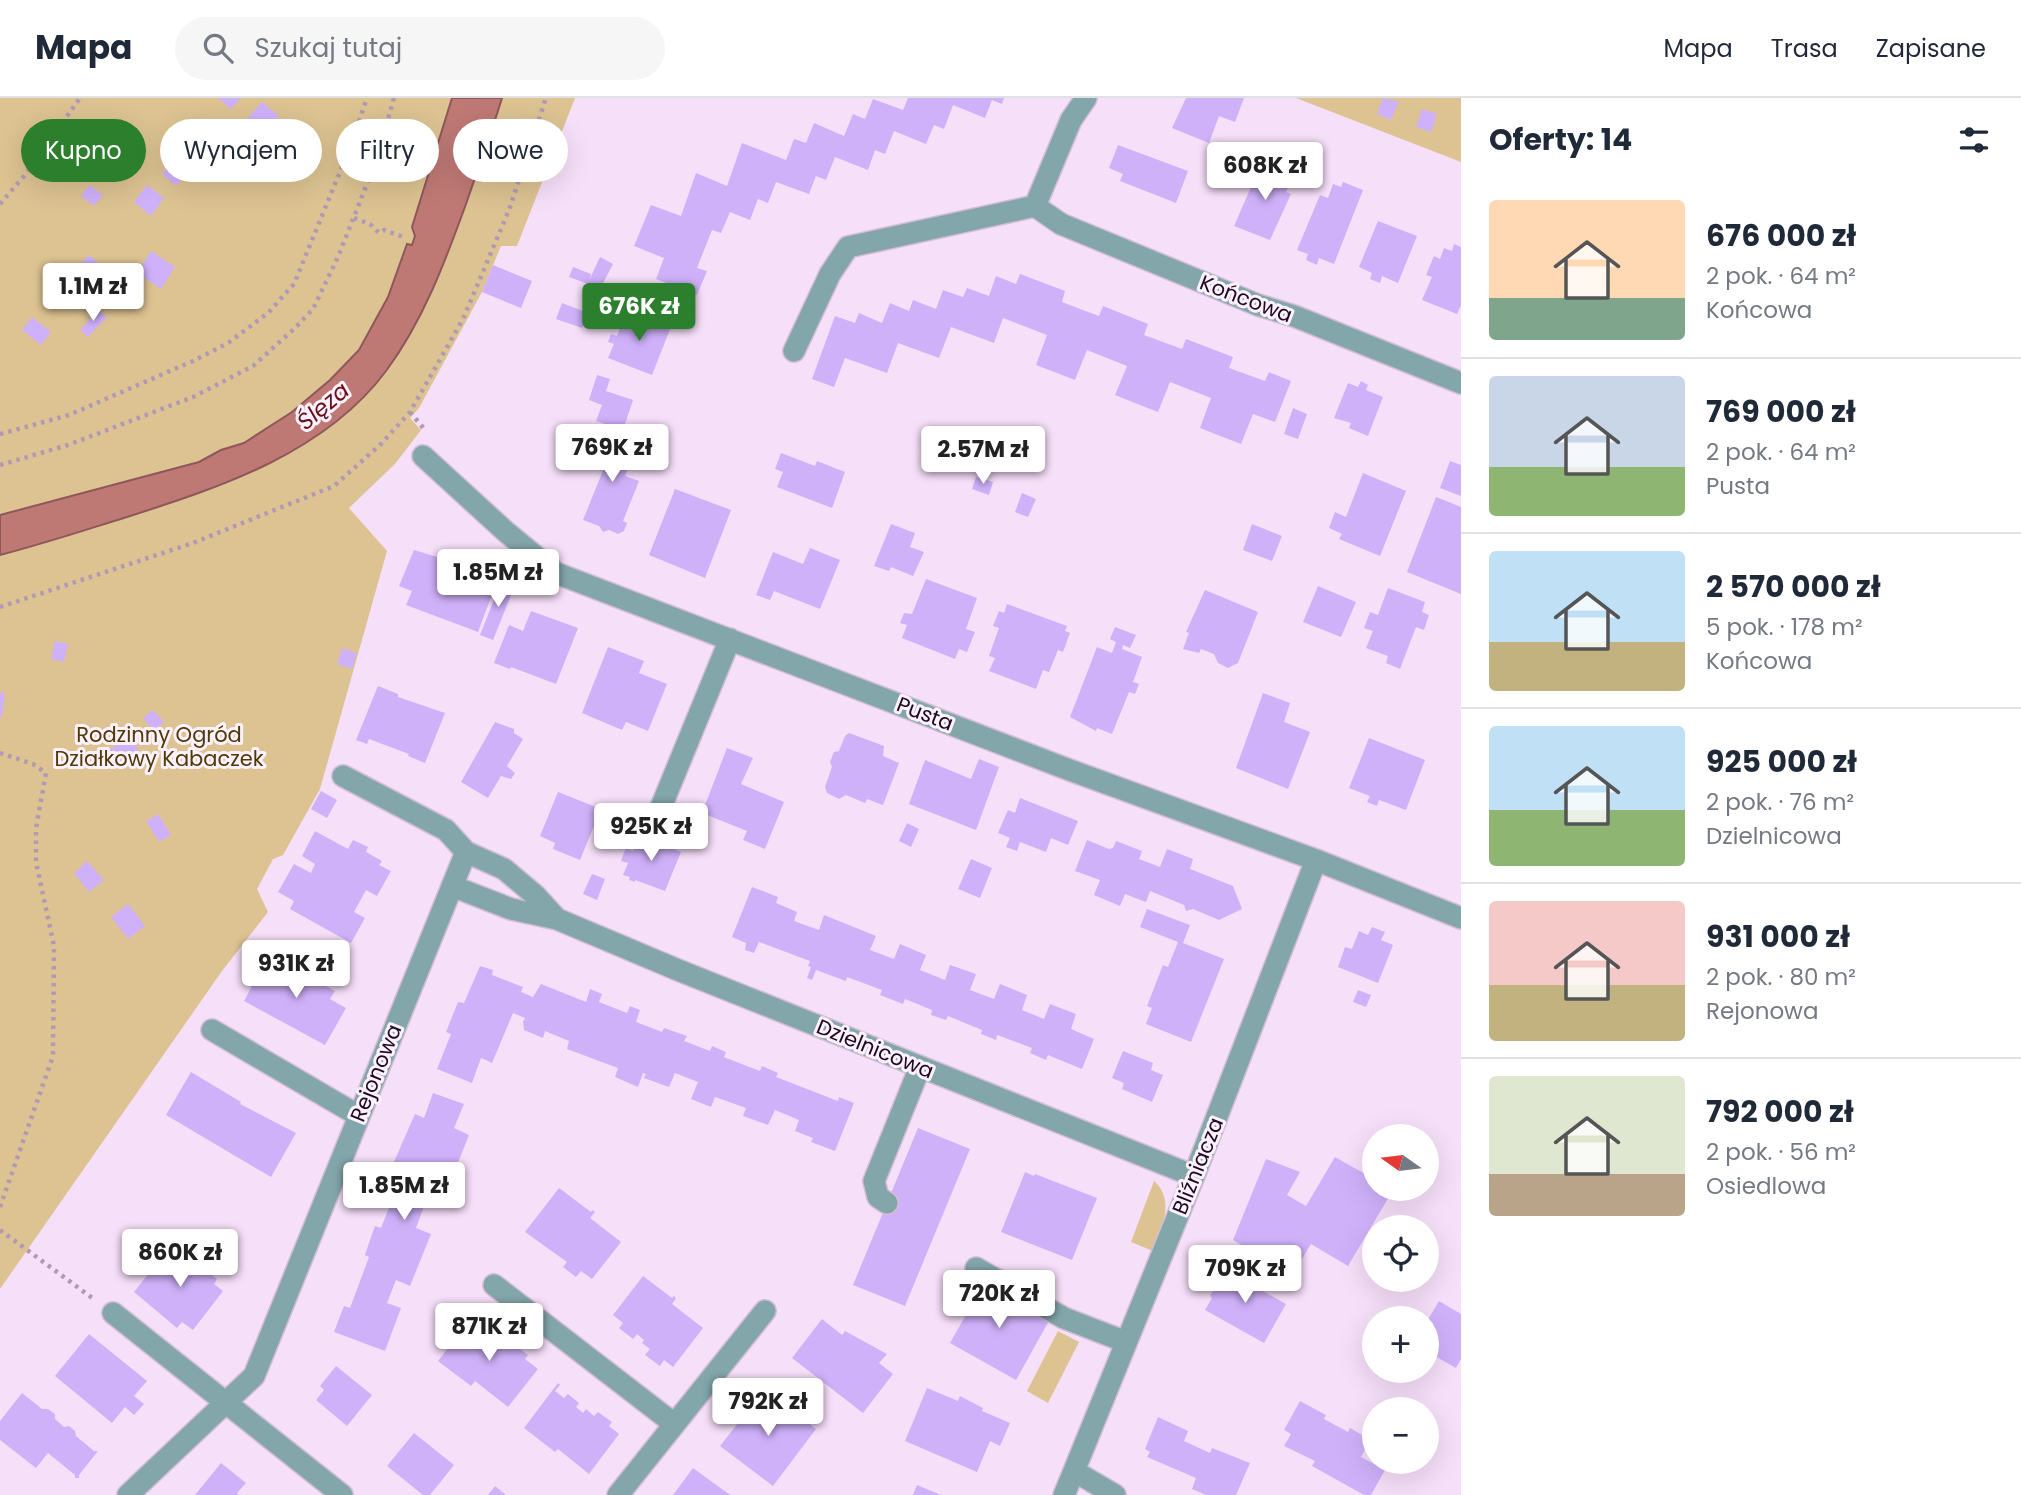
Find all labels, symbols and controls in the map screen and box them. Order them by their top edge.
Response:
search box [175,17,665,80]
text: Mapa [35,24,133,71]
icon: search [199,29,237,67]
text: Szukaj tutaj [255,30,402,66]
text: Mapa [1663,32,1733,65]
text: Trasa [1771,32,1838,65]
text: Zapisane [1876,32,1986,65]
text: Oferty: 14 [1489,118,1632,161]
chip: Kupno [21,119,146,182]
chip: Wynajem [160,119,322,182]
chip: Filtry [336,119,439,182]
chip: Nowe [453,119,568,182]
icon: filters [1955,121,1993,159]
pin: 608K zł [1200,142,1330,202]
text: 608K zł [1223,149,1307,181]
text: 676 000 zł [1706,214,1856,257]
icon: home [1545,228,1629,312]
text: 2 pok. · 64 m² [1706,260,1856,292]
pin: 1.1M zł [28,264,158,323]
street label: Końcowa [1196,268,1297,329]
text: 1.1M zł [59,270,127,302]
pin: 676K zł [574,284,704,343]
text: 676K zł [598,290,680,322]
text: Końcowa [1706,294,1812,326]
water label: Ślęza [290,375,356,437]
text: 769 000 zł [1706,390,1856,433]
icon: home [1545,404,1629,488]
pin: 769K zł [547,424,677,484]
pin: 2.57M zł [911,426,1055,486]
text: 769K zł [572,431,652,463]
text: 2.57M zł [937,433,1029,465]
text: 2 pok. · 64 m² [1706,436,1856,468]
text: Pusta [1706,470,1770,502]
pin: 1.85M zł [426,550,570,609]
text: 1.85M zł [453,556,543,588]
text: 2 570 000 zł [1706,565,1881,608]
icon: home [1545,579,1629,663]
text: 5 pok. · 178 m² [1706,611,1863,643]
text: Końcowa [1706,645,1812,677]
street label: Pusta [893,690,958,738]
park label: Rodzinny Ogród Działkowy Kabaczek [54,720,264,773]
text: 925 000 zł [1706,740,1857,783]
icon: home [1545,754,1629,838]
text: 2 pok. · 76 m² [1706,786,1854,818]
pin: 925K zł [586,804,716,863]
text: 925K zł [610,810,692,842]
text: Dzielnicowa [1706,820,1842,852]
text: 931 000 zł [1706,915,1850,958]
icon: home [1545,929,1629,1013]
pin: 931K zł [231,940,361,1000]
text: 931K zł [258,947,334,979]
text: 2 pok. · 80 m² [1706,961,1856,993]
text: Rejonowa [1706,995,1819,1027]
street label: Dzielnicowa [812,1012,938,1085]
street label: Rejonowa [343,1020,408,1126]
text: 792 000 zł [1706,1090,1854,1133]
icon: home [1545,1104,1629,1188]
street label: Bliźniacza [1165,1113,1230,1219]
north arrow [1362,1124,1438,1200]
map controls [1362,1124,1439,1474]
text: 2 pok. · 56 m² [1706,1136,1856,1168]
pin: 1.85M zł [332,1162,476,1222]
text: 1.85M zł [359,1169,449,1201]
text: Osiedlowa [1706,1170,1826,1202]
button: locate [1362,1215,1439,1292]
pin: 860K zł [115,1230,245,1289]
text: 860K zł [138,1236,222,1268]
pin: 709K zł [1180,1246,1310,1305]
text: 709K zł [1204,1252,1286,1284]
pin: 720K zł [934,1270,1064,1330]
text: 720K zł [959,1277,1039,1309]
pin: 871K zł [424,1304,554,1363]
button: + [1362,1306,1439,1383]
text: 871K zł [451,1310,527,1342]
pin: 792K zł [703,1378,833,1438]
text: 792K zł [728,1385,808,1417]
button: − [1362,1397,1439,1474]

